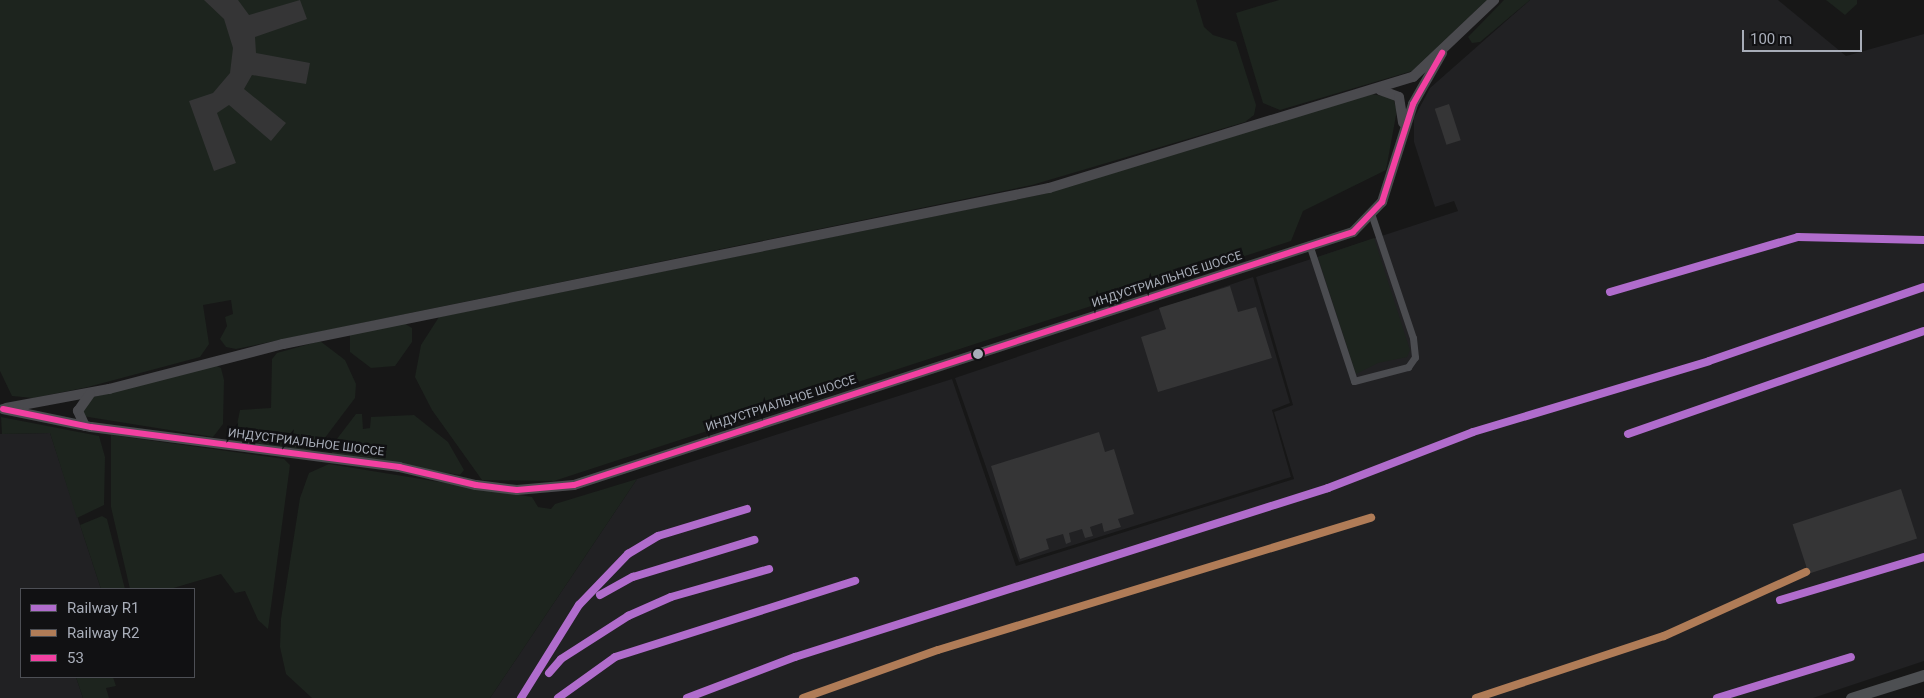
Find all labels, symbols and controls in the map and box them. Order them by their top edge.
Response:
scale bar [1744,20,1864,52]
text: 100 m [1750,30,1792,48]
street label: ИНДУСТРИАЛЬНОЕ ШОССЕ [1090,249,1244,311]
unlabelled marker [973,349,983,359]
street label: ИНДУСТРИАЛЬНОЕ ШОССЕ [704,373,858,435]
street label: ИНДУСТРИАЛЬНОЕ ШОССЕ [227,426,385,460]
legend [20,588,195,678]
text: Railway R1 [67,599,140,617]
text: Railway R2 [67,624,140,642]
text: 53 [67,649,84,667]

